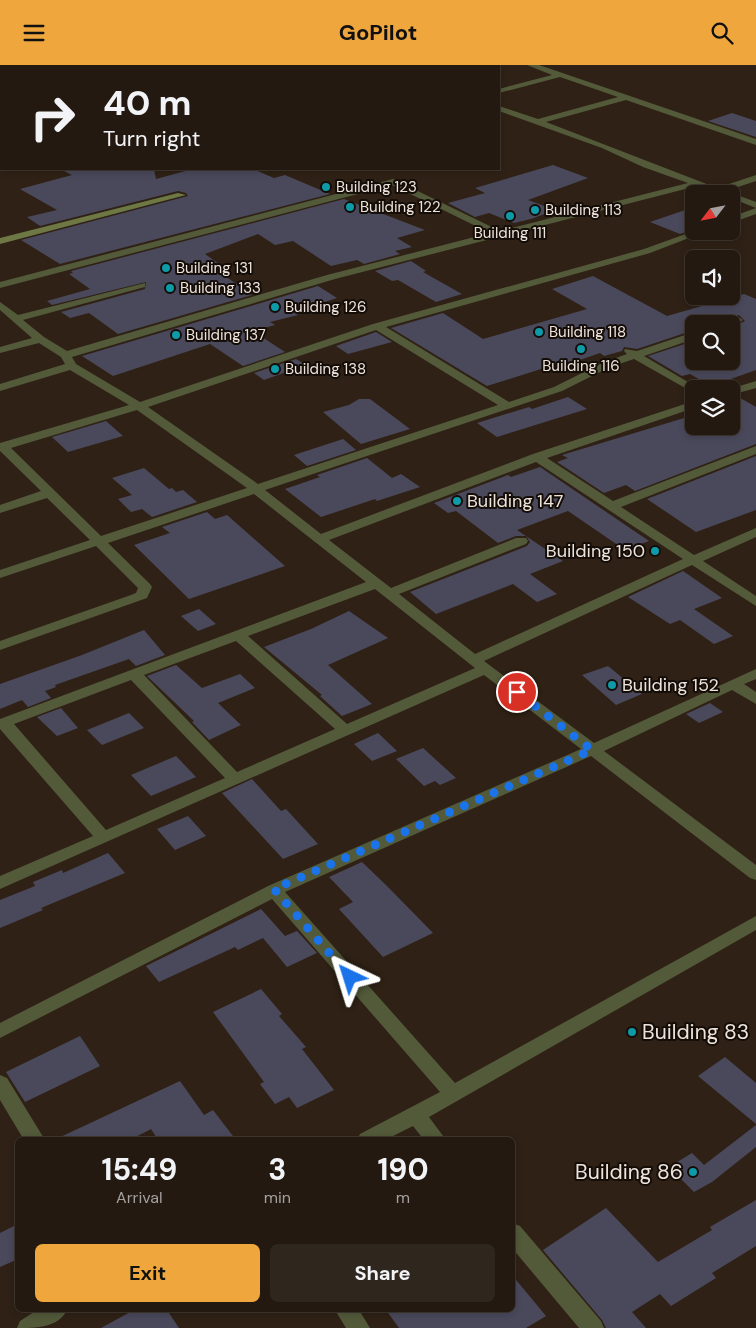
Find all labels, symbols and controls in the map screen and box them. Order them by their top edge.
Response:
text: GoPilot [339,18,417,47]
icon: menu [20,19,48,47]
icon: search [708,19,736,47]
text: 40 m [103,80,192,126]
icon: right [20,85,85,150]
text: Turn right [103,124,200,153]
place label: Building 123 [336,177,417,197]
marker: Building 123 [320,181,332,193]
north arrow [685,185,740,240]
map controls [685,185,740,435]
place label: Building 122 [360,197,441,217]
place label: Building 113 [545,200,622,220]
marker: Building 122 [344,201,356,213]
marker: Building 113 [529,204,541,216]
marker: Building 111 [504,210,516,222]
place label: Building 111 [474,223,546,243]
button: sound [685,250,740,305]
place label: Building 131 [176,258,253,278]
marker: Building 131 [160,262,172,274]
place label: Building 133 [180,278,261,298]
marker: Building 133 [164,282,176,294]
place label: Building 126 [285,297,366,317]
marker: Building 126 [269,301,281,313]
button: search [685,315,740,370]
place label: Building 118 [549,322,626,342]
place label: Building 137 [186,325,266,345]
marker: Building 118 [533,326,545,338]
marker: Building 137 [170,329,182,341]
marker: Building 116 [575,343,587,355]
place label: Building 116 [542,356,620,376]
place label: Building 138 [285,359,366,379]
marker: Building 138 [269,363,281,375]
button: layers [685,380,740,435]
place label: Building 147 [467,489,563,513]
marker: Building 147 [451,495,463,507]
place label: Building 150 [546,539,645,563]
marker: Building 150 [649,545,661,557]
pin [496,671,538,713]
place label: Building 152 [622,673,719,697]
icon: arrive [503,678,531,706]
marker: Building 152 [606,679,618,691]
position arrow [323,950,375,1002]
place label: Building 83 [642,1018,749,1046]
marker: Building 83 [626,1026,638,1038]
text: 15:49 [101,1150,177,1189]
text: 3 [268,1150,286,1189]
text: 190 [377,1150,429,1189]
place label: Building 86 [575,1158,683,1186]
marker: Building 86 [687,1166,699,1178]
text: Arrival [116,1187,163,1208]
text: min [264,1187,291,1208]
text: m [396,1187,410,1208]
button: Exit [35,1244,260,1302]
button: Share [270,1244,495,1302]

